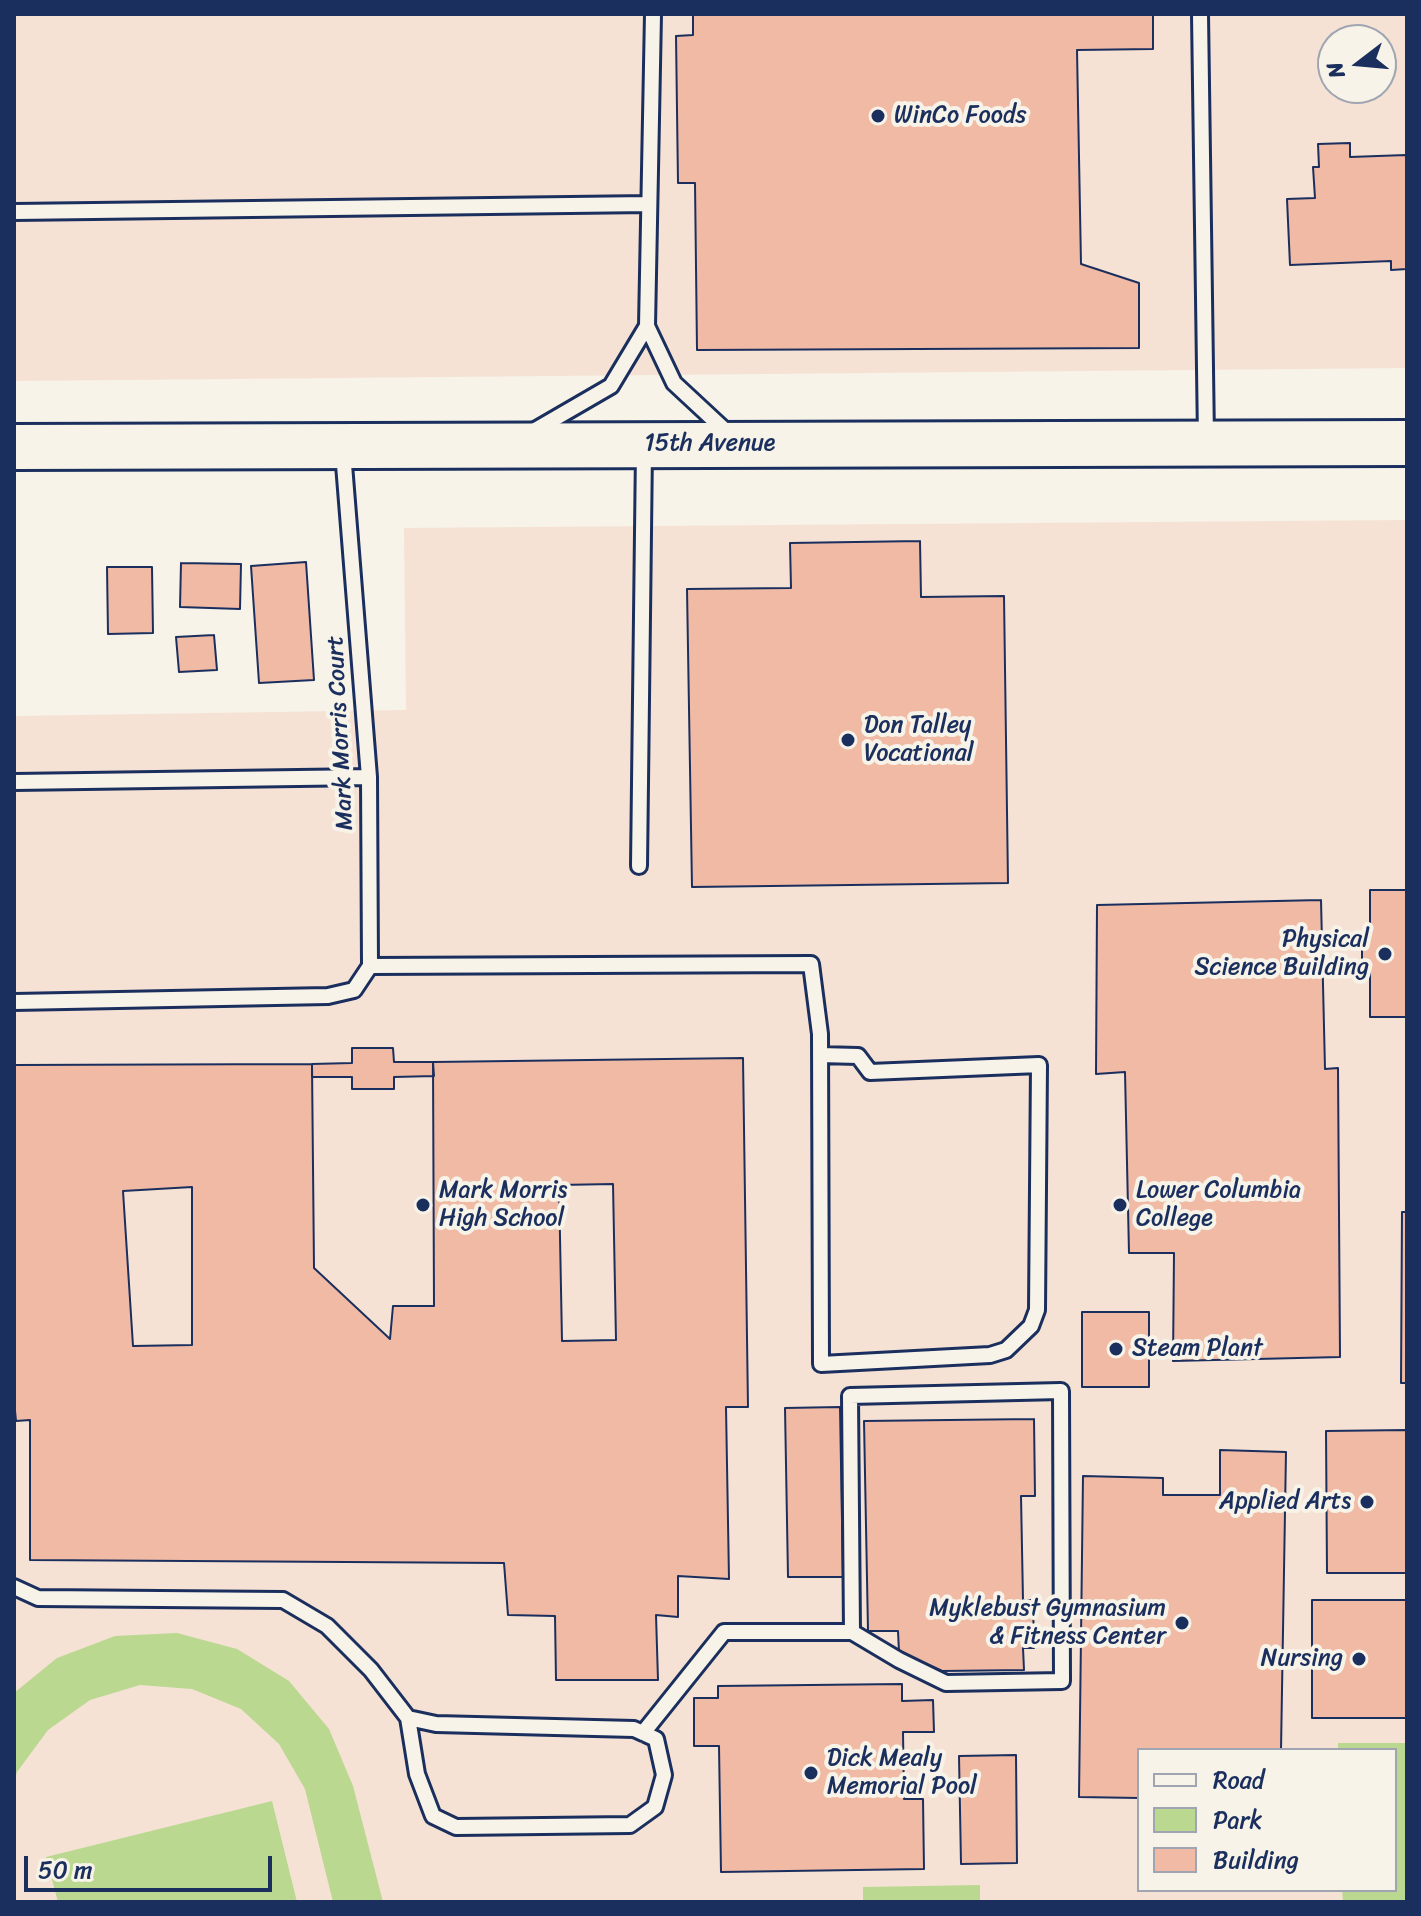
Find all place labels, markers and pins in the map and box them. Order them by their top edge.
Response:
place label: WinCo Foods [894,102,1027,130]
marker: WinCo Foods [869,107,887,125]
place label: Don Talley Vocational [864,712,974,768]
marker: Don Talley Vocational [839,731,857,749]
place label: Physical Science Building [1194,926,1369,982]
marker: Physical Science Building [1376,945,1394,963]
place label: Mark Morris High School [439,1177,567,1233]
place label: Lower Columbia College [1136,1177,1301,1233]
marker: Mark Morris High School [414,1196,432,1214]
marker: Lower Columbia College [1111,1196,1129,1214]
place label: Steam Plant [1132,1335,1263,1363]
marker: Steam Plant [1107,1340,1125,1358]
place label: Applied Arts [1219,1488,1351,1516]
marker: Applied Arts [1358,1493,1376,1511]
place label: Myklebust Gymnasium & Fitness Center [929,1595,1166,1651]
marker: Myklebust Gymnasium & Fitness Center [1173,1614,1191,1632]
place label: Nursing [1261,1645,1343,1673]
marker: Nursing [1350,1650,1368,1668]
place label: Dick Mealy Memorial Pool [827,1745,977,1801]
marker: Dick Mealy Memorial Pool [802,1764,820,1782]

